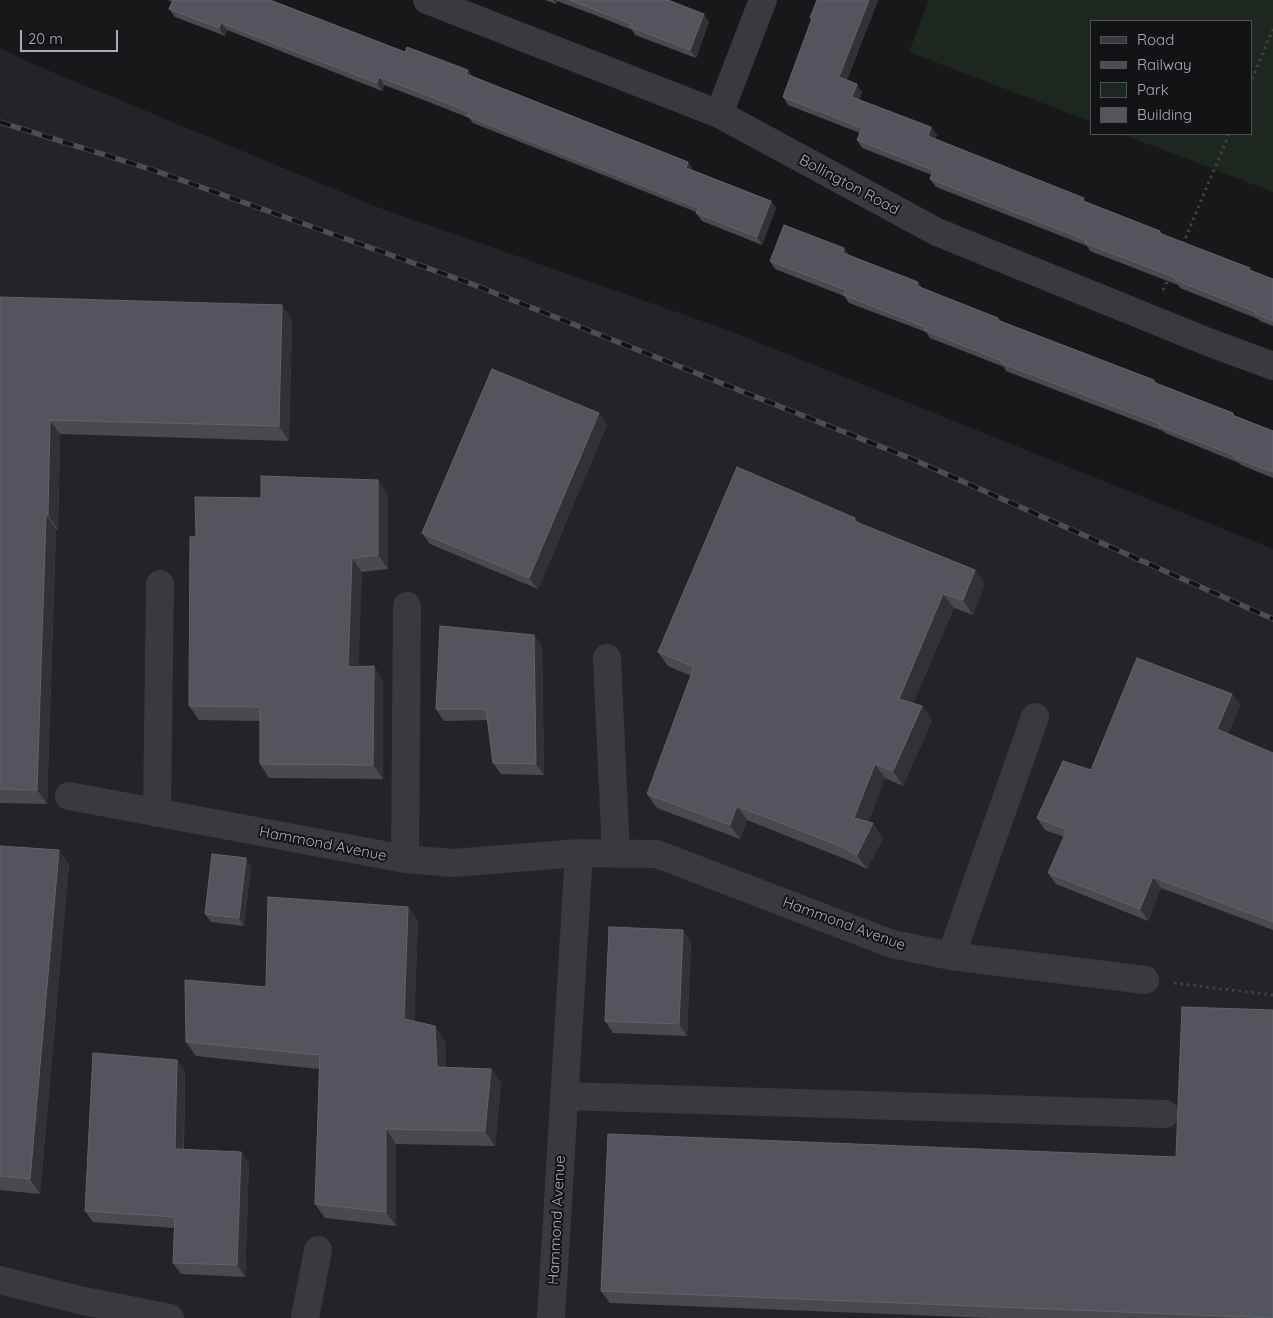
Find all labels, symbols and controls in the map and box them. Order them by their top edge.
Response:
scale bar [22,20,120,52]
legend [1090,20,1253,135]
text: 20 m [28,29,63,48]
text: Road [1137,30,1174,49]
text: Railway [1137,55,1192,74]
text: Park [1137,80,1169,99]
text: Building [1137,105,1192,124]
street label: Bollington Road [796,151,902,219]
street label: Hammond Avenue [258,823,388,865]
street label: Hammond Avenue [780,893,908,955]
street label: Hammond Avenue [545,1155,569,1285]

